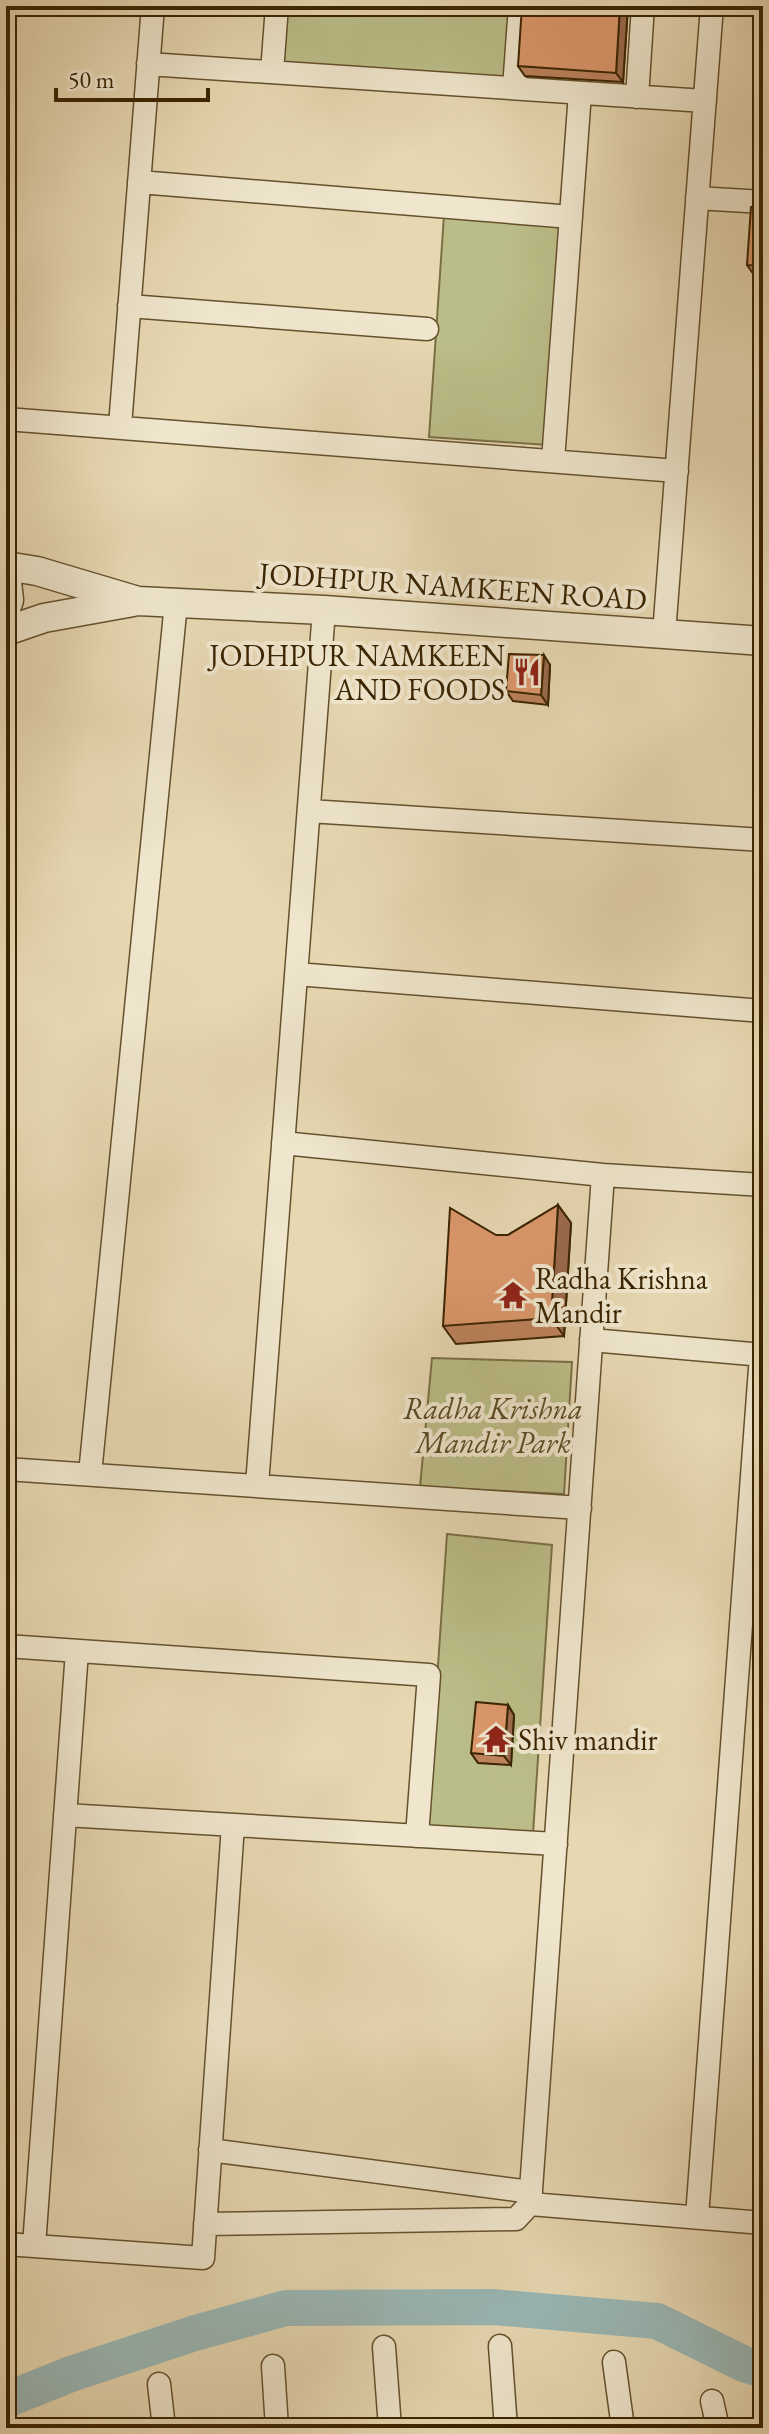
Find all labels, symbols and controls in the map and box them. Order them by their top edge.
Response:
scale bar [56,52,208,102]
text: 50 m [68,64,115,95]
street label: JODHPUR NAMKEEN ROAD [255,553,648,619]
place label: JODHPUR NAMKEEN AND FOODS [206,636,505,709]
restaurant icon: JODHPUR NAMKEEN AND FOODS [512,657,542,687]
place label: Radha Krishna Mandir [535,1259,708,1332]
temple icon: Radha Krishna Mandir [498,1280,528,1310]
park label: Radha Krishna Mandir Park [403,1389,583,1462]
place label: Shiv mandir [518,1720,658,1759]
temple icon: Shiv mandir [481,1724,511,1754]

